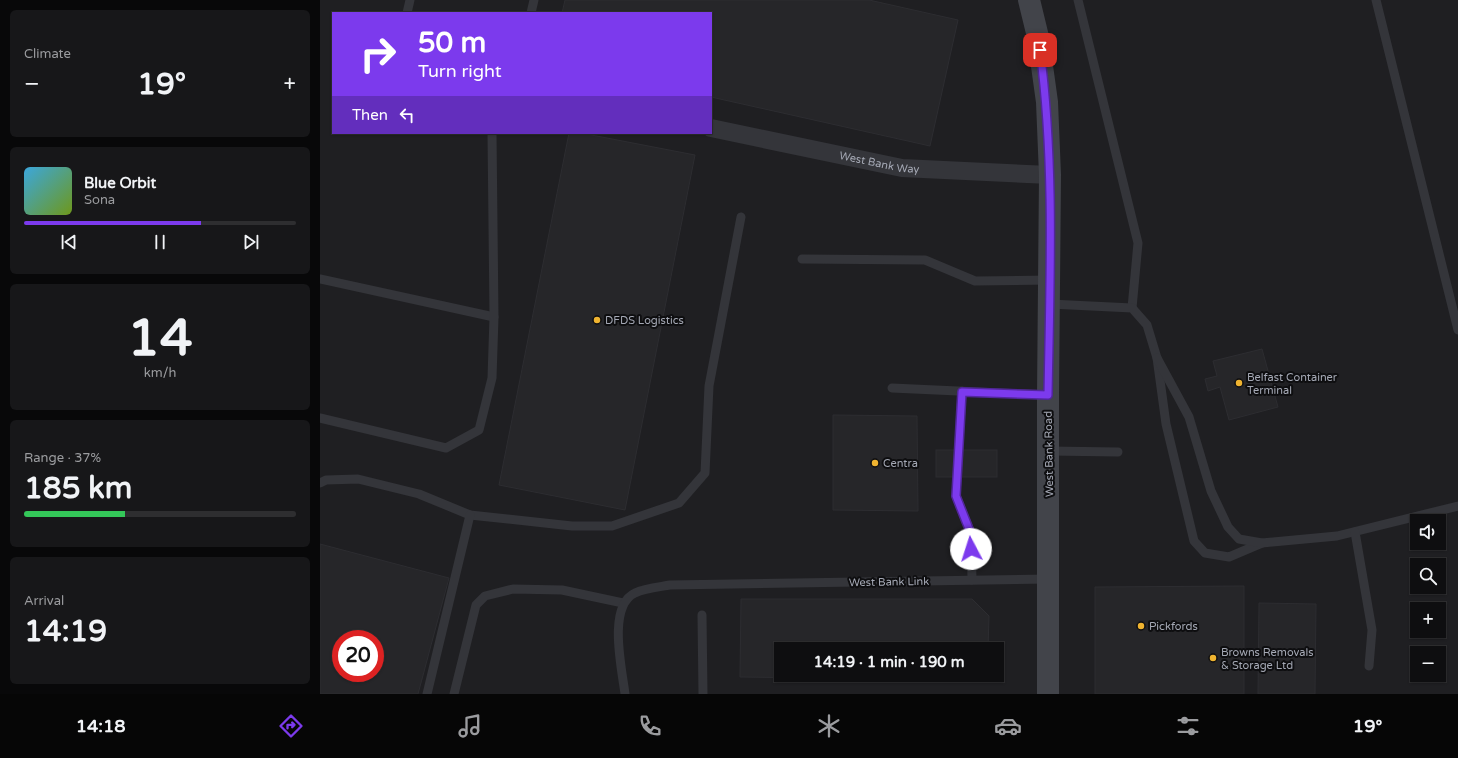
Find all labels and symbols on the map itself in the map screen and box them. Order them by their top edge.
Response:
pin [1023,33,1057,67]
street label: West Bank Way [838,149,920,175]
place label: DFDS Logistics [605,314,684,327]
marker: DFDS Logistics [592,315,602,325]
place label: Belfast Container Terminal [1247,371,1338,397]
marker: Belfast Container Terminal [1234,378,1244,388]
street label: West Bank Road [1042,411,1056,497]
place label: Centra [883,457,918,470]
marker: Centra [870,458,880,468]
position arrow [950,528,992,570]
street label: West Bank Link [849,575,929,589]
place label: Pickfords [1149,620,1198,633]
marker: Pickfords [1136,621,1146,631]
speed limit sign: 20 [332,630,384,682]
place label: Browns Removals & Storage Ltd [1221,646,1314,672]
marker: Browns Removals & Storage Ltd [1208,653,1218,663]

